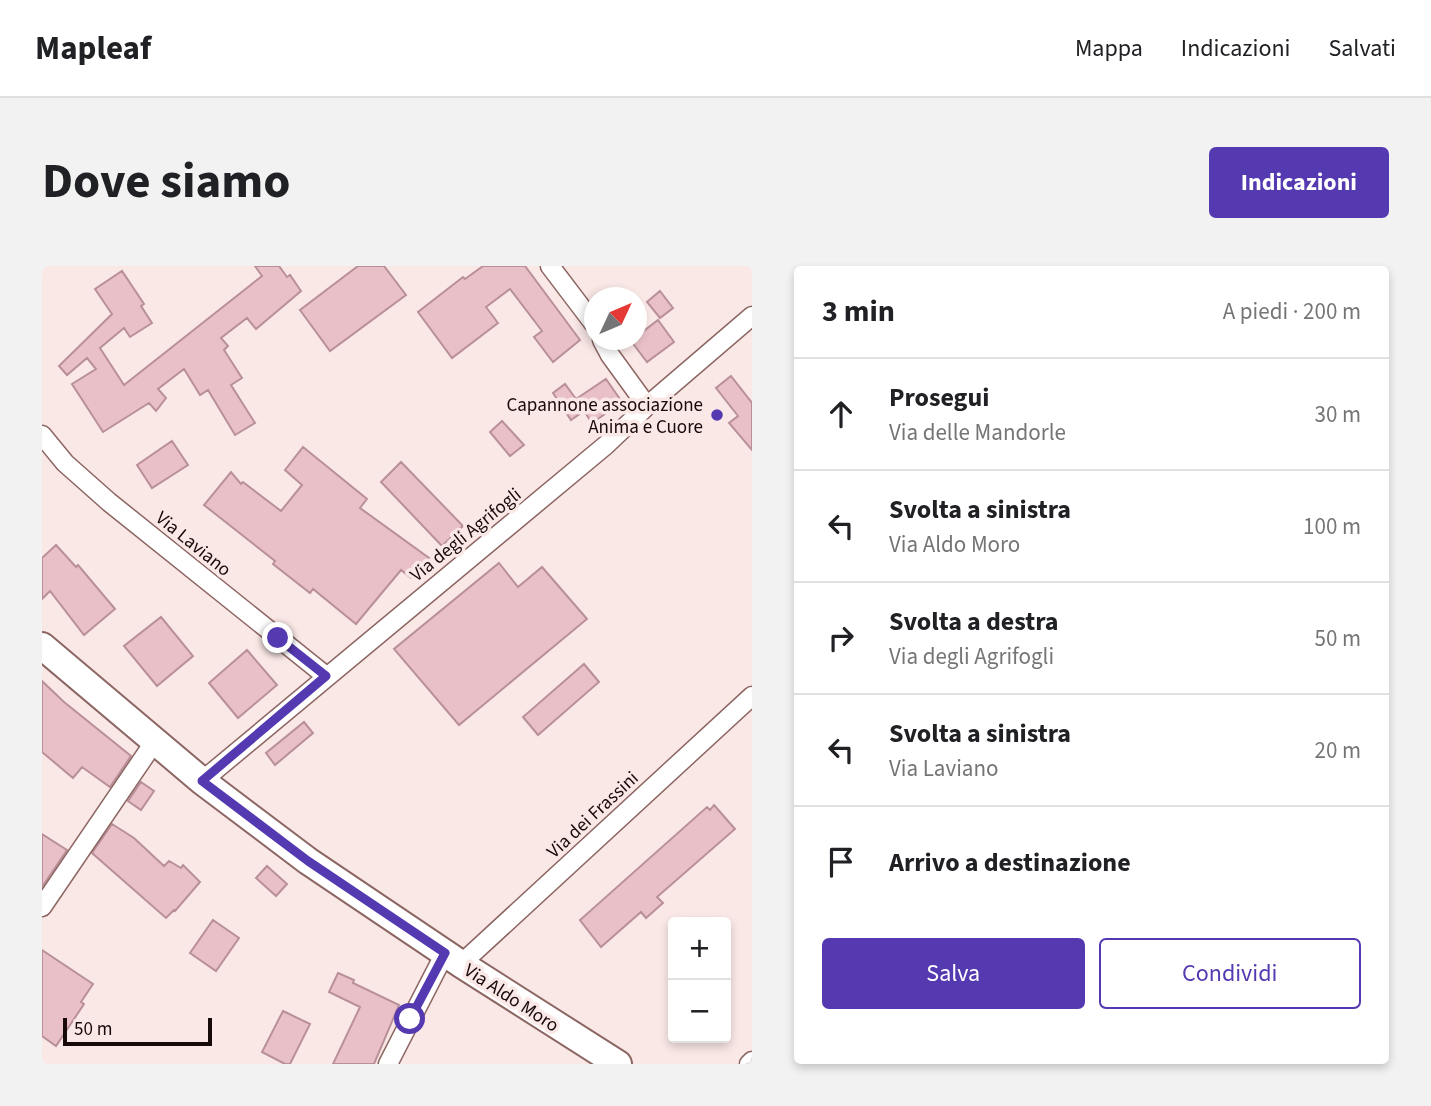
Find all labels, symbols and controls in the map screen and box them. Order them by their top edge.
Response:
text: Mapleaf [35,25,151,72]
text: Mappa [1075,31,1143,66]
text: Indicazioni [1181,31,1290,66]
text: Salvati [1328,31,1396,66]
text: Dove siamo [42,147,291,217]
button: Indicazioni [1209,147,1389,218]
north arrow [584,287,647,350]
text: 3 min [822,290,895,333]
text: A piedi · 200 m [1223,295,1361,328]
text: Prosegui [889,379,989,416]
place label: Capannone associazione Anima e Cuore [506,392,703,441]
icon: ahead [822,395,860,433]
text: 30 m [1314,398,1361,431]
marker: Capannone associazione Anima e Cuore [709,407,725,423]
text: Via delle Mandorle [889,416,1066,449]
street label: Via degli Agrifogli [404,482,527,589]
text: Svolta a sinistra [889,491,1071,528]
street label: Via Laviano [149,505,237,583]
icon: left [822,507,860,545]
text: 100 m [1303,510,1361,543]
text: Via Aldo Moro [889,528,1020,561]
text: Svolta a destra [889,603,1059,640]
icon: right [822,619,860,657]
route end [262,622,293,653]
text: 50 m [1314,622,1361,655]
text: Via degli Agrifogli [889,640,1054,673]
text: Svolta a sinistra [889,715,1071,752]
icon: left [822,731,860,769]
text: 20 m [1314,734,1361,767]
text: Via Laviano [889,752,999,785]
street label: Via dei Frassini [541,765,645,865]
icon: arrive [822,843,860,881]
text: Arrivo a destinazione [889,844,1131,881]
map controls [668,917,731,1043]
button: + [668,917,731,980]
button: Salva [822,938,1085,1009]
button: Condividi [1099,938,1361,1009]
street label: Via Aldo Moro [458,957,564,1039]
button: − [668,980,731,1043]
route start [394,1003,425,1034]
scale bar [63,1015,212,1047]
text: 50 m [74,1016,112,1043]

